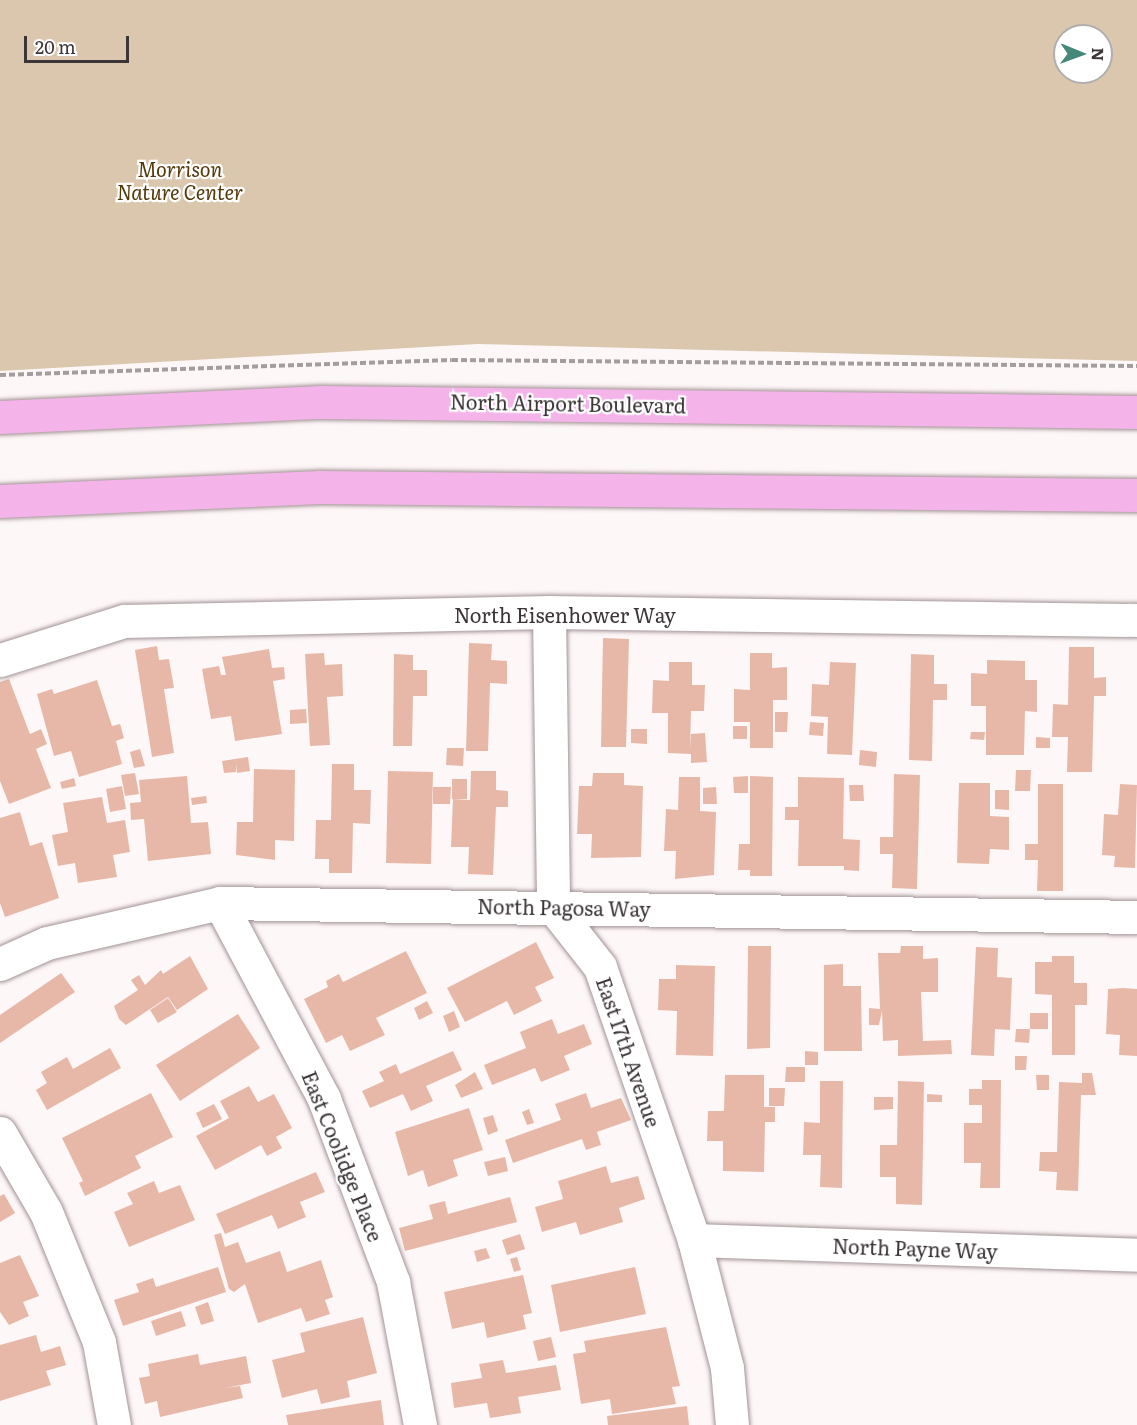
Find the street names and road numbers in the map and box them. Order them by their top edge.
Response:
street label: North Airport Boulevard [450,389,686,417]
street label: North Eisenhower Way [454,602,676,626]
street label: North Pagosa Way [477,893,651,921]
street label: East 17th Avenue [592,974,666,1130]
street label: East Coolidge Place [298,1067,388,1245]
street label: North Payne Way [832,1233,998,1263]

